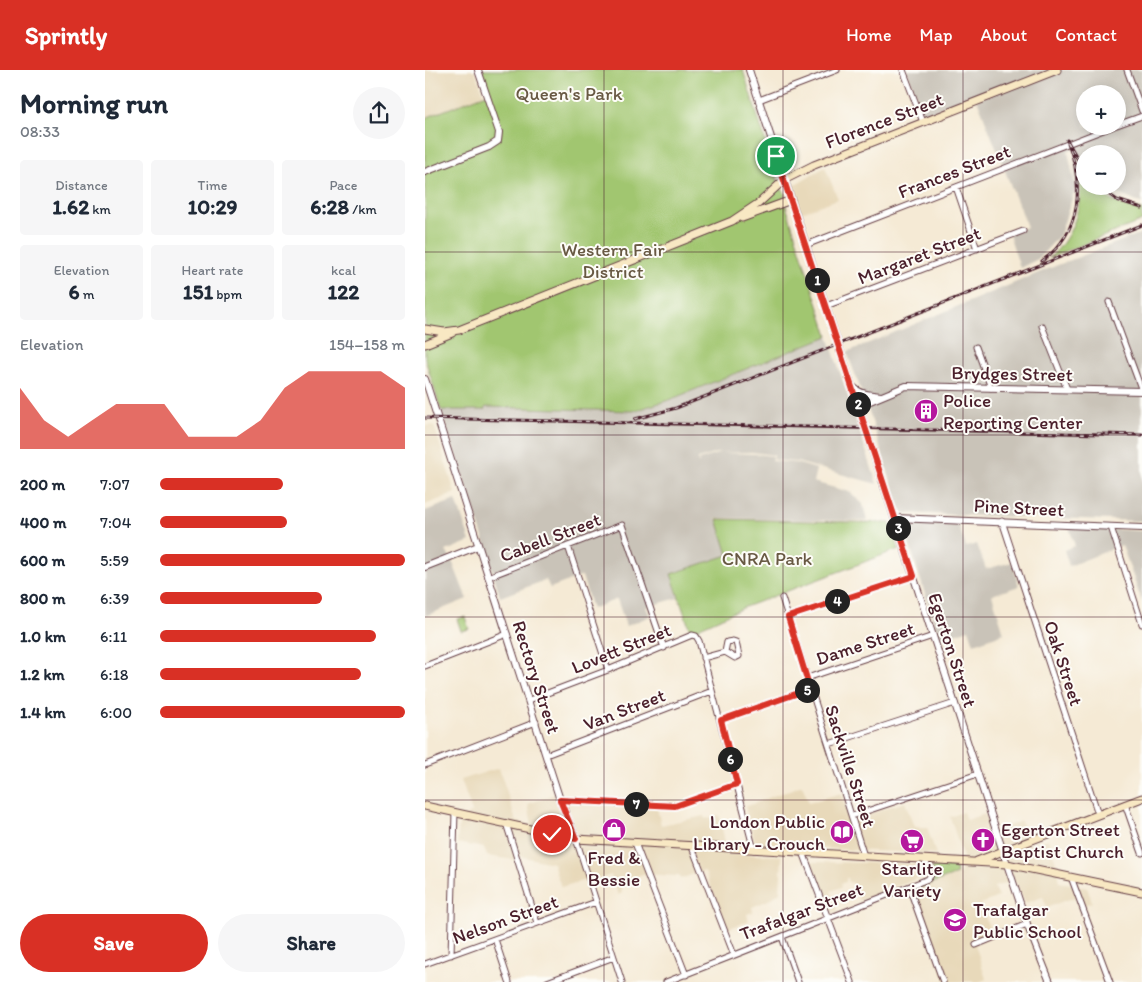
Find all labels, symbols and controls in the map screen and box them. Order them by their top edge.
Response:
text: Sprintly [25,21,107,50]
text: Home [846,24,892,46]
text: Map [920,24,953,46]
text: About [981,24,1027,46]
text: Contact [1055,24,1117,46]
park label: Queen's Park [516,82,623,105]
map controls [1076,85,1126,195]
button: + [1076,85,1126,135]
text: Morning run [20,86,168,120]
button: share [353,87,405,139]
street label: Florence Street [822,87,947,154]
text: 08:33 [20,122,60,141]
pin [755,135,797,177]
street label: Frances Street [895,139,1014,203]
icon: arrive [762,142,790,170]
button: − [1076,145,1126,195]
text: Distance [55,177,108,194]
text: Time [198,177,227,194]
text: Pace [329,177,358,194]
text: 1.62 [52,194,89,219]
text: 10:29 [188,194,237,219]
text: 6:28 [310,194,349,219]
text: km [89,201,111,218]
text: /km [349,201,377,218]
street label: Margaret Street [854,221,984,290]
park label: Western Fair District [561,238,666,283]
text: Elevation [54,262,109,279]
text: Heart rate [182,262,243,279]
text: kcal [331,262,356,279]
pin: 1 [805,268,829,292]
text: 1 [814,272,821,289]
text: 6 [68,279,80,304]
text: 151 [183,279,213,304]
text: 122 [328,279,359,304]
text: m [80,286,95,303]
text: bpm [213,286,242,303]
text: Elevation [20,335,84,354]
text: 154–158 m [329,335,405,354]
street label: Brydges Street [951,361,1073,386]
place label: Police Reporting Center [943,389,1083,434]
pin: 2 [845,392,871,416]
text: 2 [855,396,862,413]
building icon: Police Reporting Center [913,398,939,424]
text: 200 m [20,475,65,494]
text: 7:07 [100,475,130,494]
street label: Pine Street [973,494,1065,521]
street label: Cabell Street [496,508,604,567]
text: 400 m [20,513,66,532]
text: 7:04 [100,513,131,532]
pin: 3 [885,516,911,540]
text: 3 [895,520,902,537]
park label: CNRA Park [722,547,813,570]
text: 600 m [20,551,65,570]
text: 5:59 [100,551,129,570]
pin: 4 [825,588,849,614]
text: 800 m [20,589,66,608]
text: 6:39 [100,589,129,608]
street label: Egerton Street [923,590,982,710]
text: 4 [833,593,842,610]
street label: Dame Street [813,617,917,670]
street label: Rectory Street [507,618,566,737]
street label: Lovett Street [568,618,674,679]
street label: Oak Street [1039,618,1088,709]
text: 1.0 km [20,627,66,646]
text: 6:11 [100,627,127,646]
text: 1.2 km [20,665,65,684]
text: 6:18 [100,665,129,684]
pin: 5 [795,678,819,702]
text: 5 [804,682,811,699]
street label: Van Street [580,683,668,736]
street label: Sackville Street [820,702,881,830]
text: 1.4 km [20,703,66,722]
text: 6:00 [100,703,132,722]
pin: 6 [717,746,743,772]
text: 6 [727,751,734,768]
pin: 7 [623,792,649,816]
text: 7 [633,796,640,813]
place label: London Public Library - Crouch [693,810,826,855]
pin [531,813,573,855]
shop icon: Fred & Bessie [601,817,627,843]
place label: Egerton Street Baptist Church [1001,818,1124,863]
library icon: London Public Library - Crouch [829,819,855,845]
icon: check [538,820,566,848]
church icon: Egerton Street Baptist Church [970,827,996,853]
supermarket icon: Starlite Variety [899,828,925,854]
place label: Fred & Bessie [588,846,640,891]
place label: Starlite Variety [881,857,943,902]
street label: Trafalgar Street [736,877,866,946]
street label: Nelson Street [449,890,561,949]
place label: Trafalgar Public School [973,898,1082,943]
school or university icon: Trafalgar Public School [942,907,968,933]
button: Save [20,914,208,972]
button: Share [218,914,405,972]

